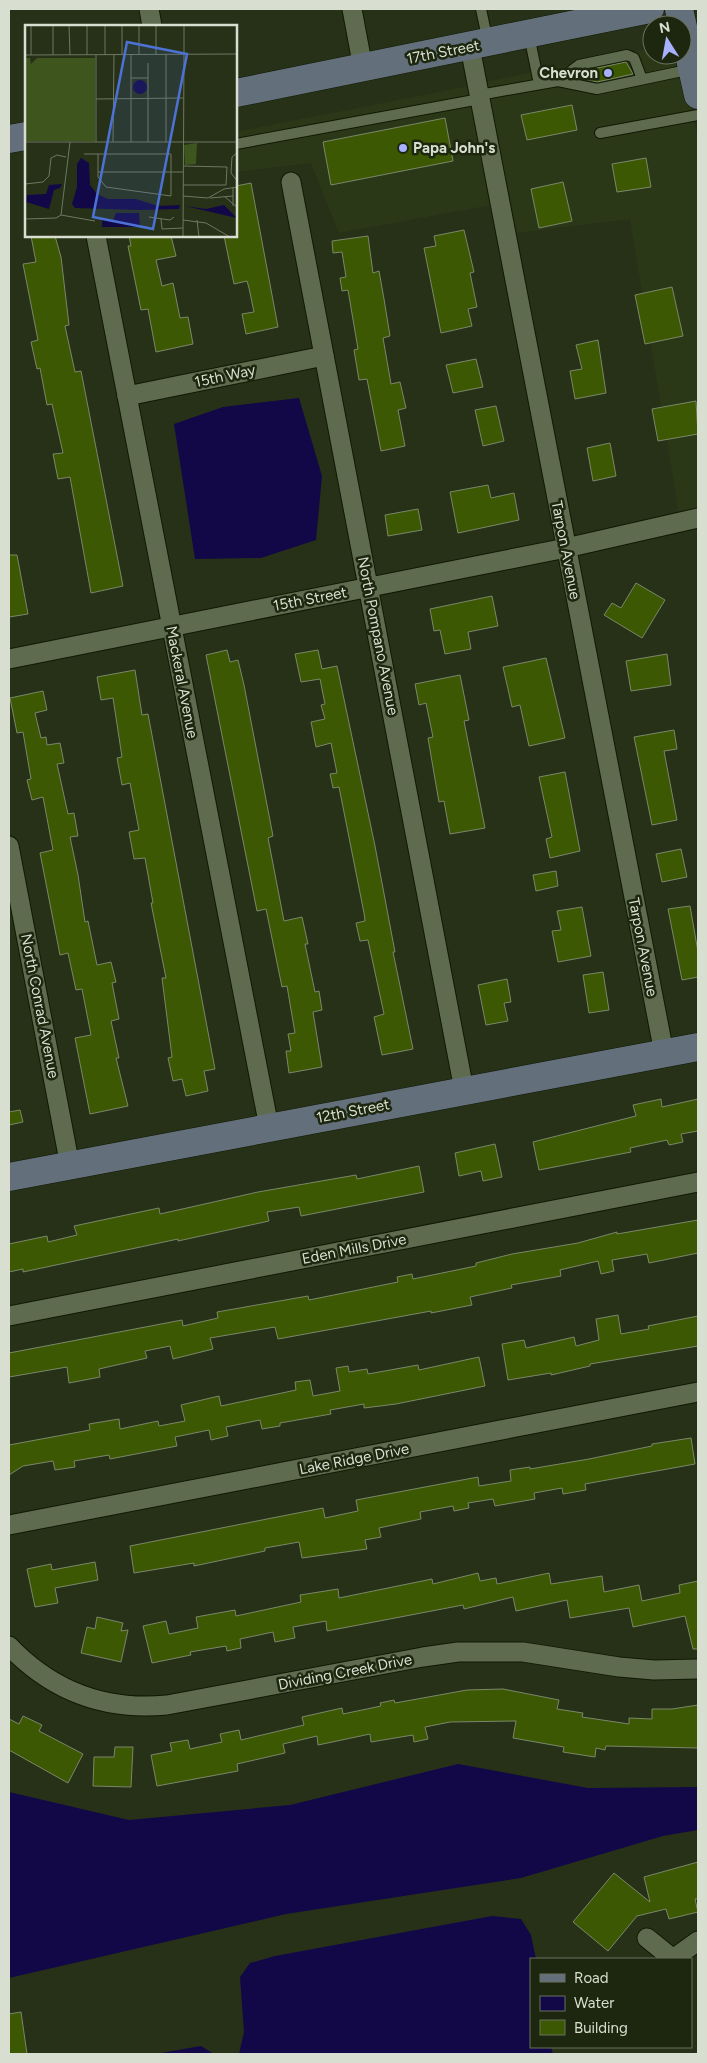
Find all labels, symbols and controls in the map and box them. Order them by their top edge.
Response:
north arrow [642,15,692,65]
text: N [658,18,672,37]
inset map [25,25,238,238]
street label: 17th Street [405,36,481,68]
place label: Chevron [539,64,598,82]
marker: Chevron [602,67,614,79]
place label: Papa John's [413,139,495,157]
marker: Papa John's [397,142,409,154]
street label: 15th Way [193,361,257,391]
street label: Tarpon Avenue [548,499,584,601]
street label: North Pompano Avenue [354,555,402,717]
street label: 15th Street [272,583,349,615]
street label: Mackeral Avenue [162,624,202,740]
street label: Tarpon Avenue [625,896,661,998]
street label: North Conrad Avenue [17,932,63,1080]
street label: 12th Street [315,1095,392,1127]
street label: Eden Mills Drive [300,1230,408,1268]
street label: Lake Ridge Drive [298,1440,410,1478]
street label: Dividing Creek Drive [276,1650,414,1694]
legend [530,1958,692,2048]
text: Road [574,1969,609,1987]
text: Water [574,1994,614,2012]
text: Building [574,2019,628,2037]

